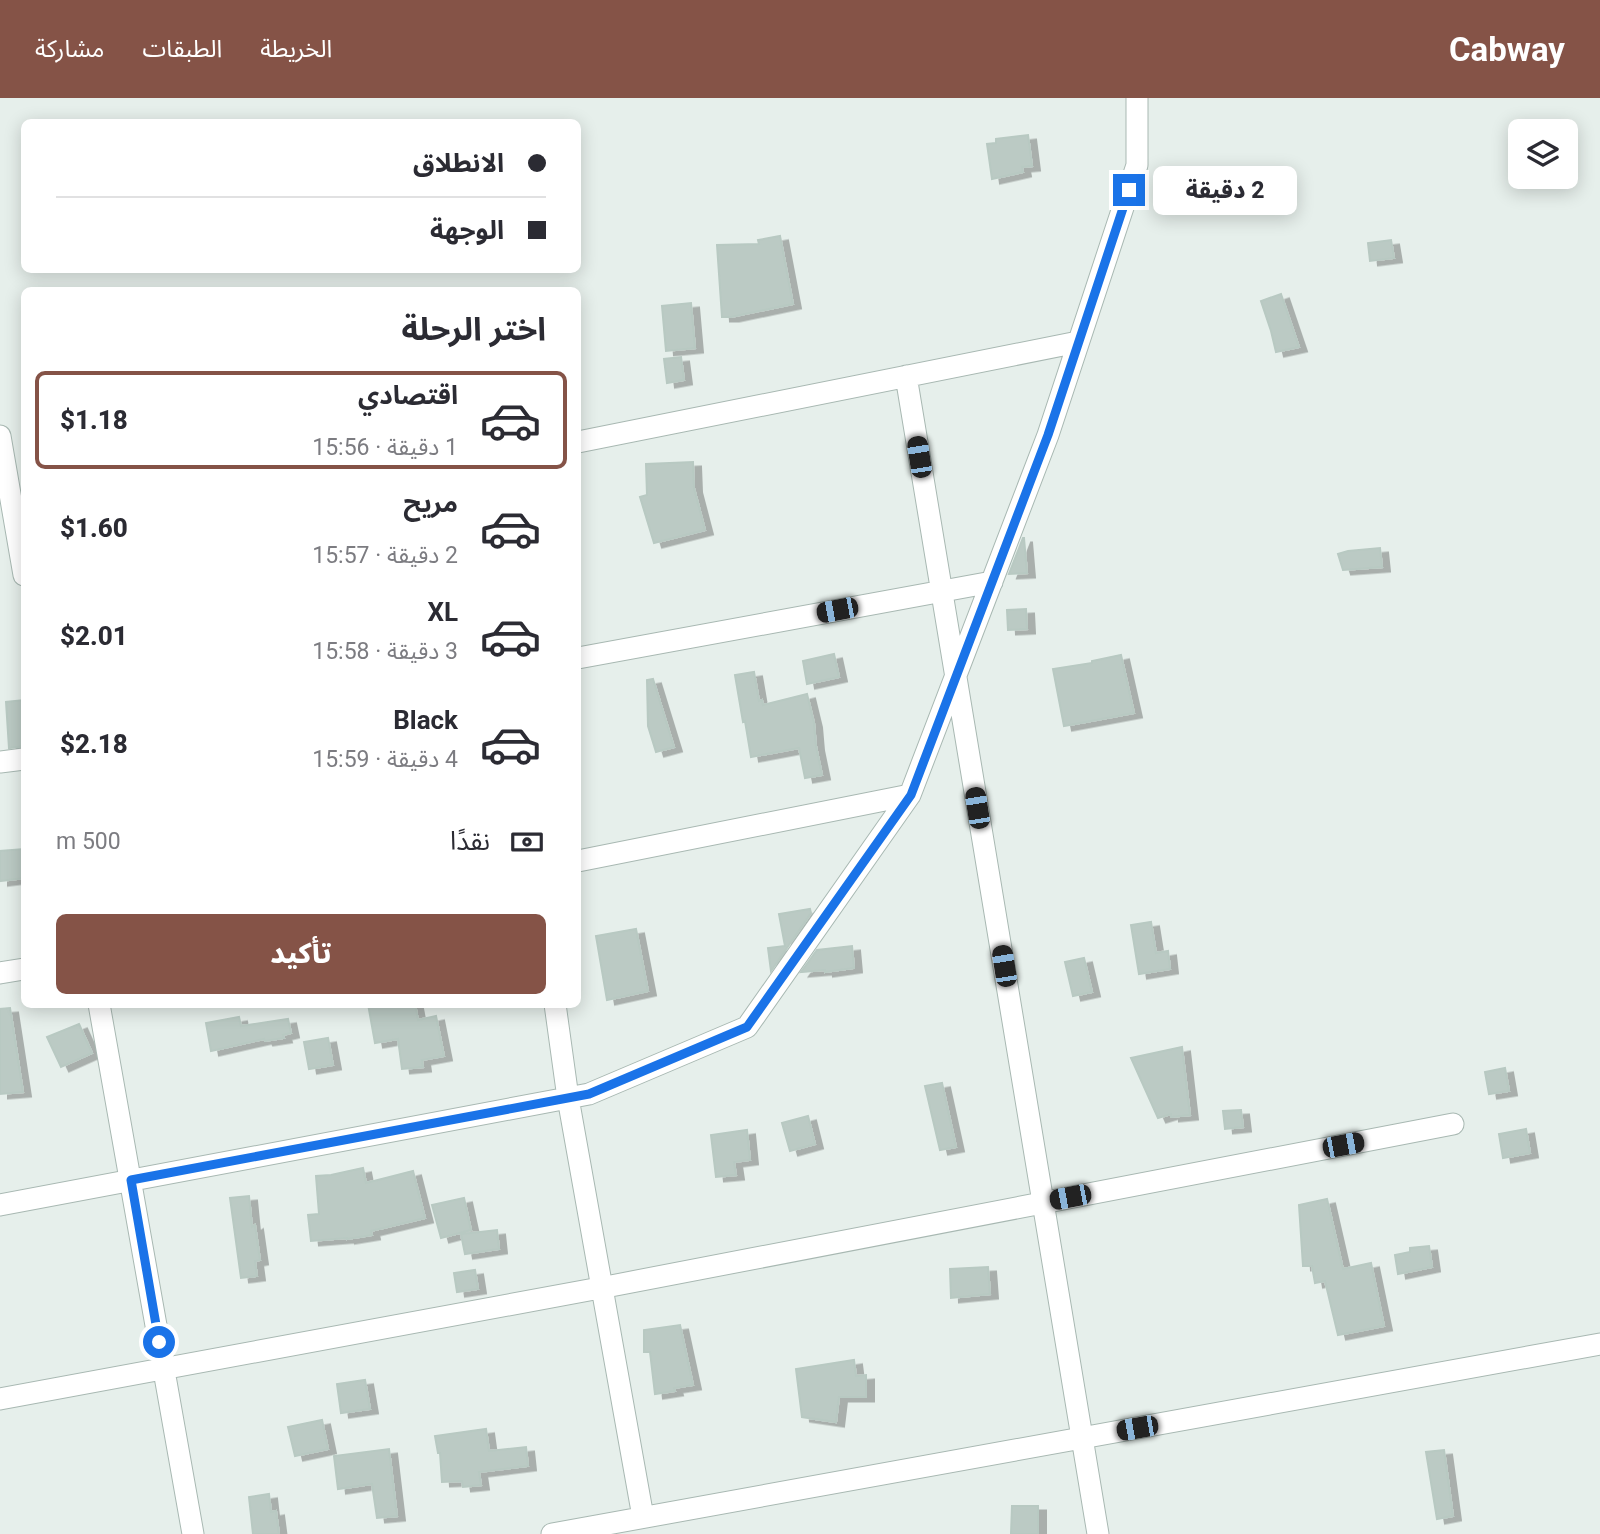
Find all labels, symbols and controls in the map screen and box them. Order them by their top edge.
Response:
text: Cabway [1449,30,1565,69]
text: مشاركة [35,35,104,63]
text: الطبقات [142,35,222,63]
text: الخريطة [260,35,332,63]
map controls [1508,119,1578,189]
button: layers [1508,119,1578,189]
text: الانطلاق [413,148,504,178]
callout: 2 دقيقة [1154,166,1297,214]
route end [1113,174,1145,206]
text: 2 دقيقة [1185,177,1265,204]
text: الوجهة [430,215,504,245]
text: اختر الرحلة [401,310,546,348]
text: اقتصادي [358,380,458,410]
icon: car [479,389,542,452]
text: $1.18 [60,405,128,435]
text: 1 دقيقة · 15:56 [312,434,458,461]
car [906,435,933,479]
text: مريح [403,488,458,518]
icon: car [479,497,542,560]
text: $1.60 [60,513,128,543]
text: 2 دقيقة · 15:57 [312,542,458,569]
car [815,596,860,624]
text: XL [427,597,458,627]
icon: car [479,605,542,668]
text: $2.01 [60,621,128,651]
text: 3 دقيقة · 15:58 [312,638,458,665]
text: Black [393,705,458,735]
icon: car [479,713,542,776]
text: $2.18 [60,729,128,759]
text: 4 دقيقة · 15:59 [312,746,458,773]
car [964,786,991,830]
icon: cash [508,823,546,861]
text: نقدًا [450,826,490,856]
text: 500 m [56,828,121,855]
button: تأكيد [56,914,546,994]
car [991,944,1018,988]
car [1321,1131,1366,1159]
car [1048,1183,1093,1211]
route start [143,1326,175,1358]
car [1115,1414,1160,1442]

